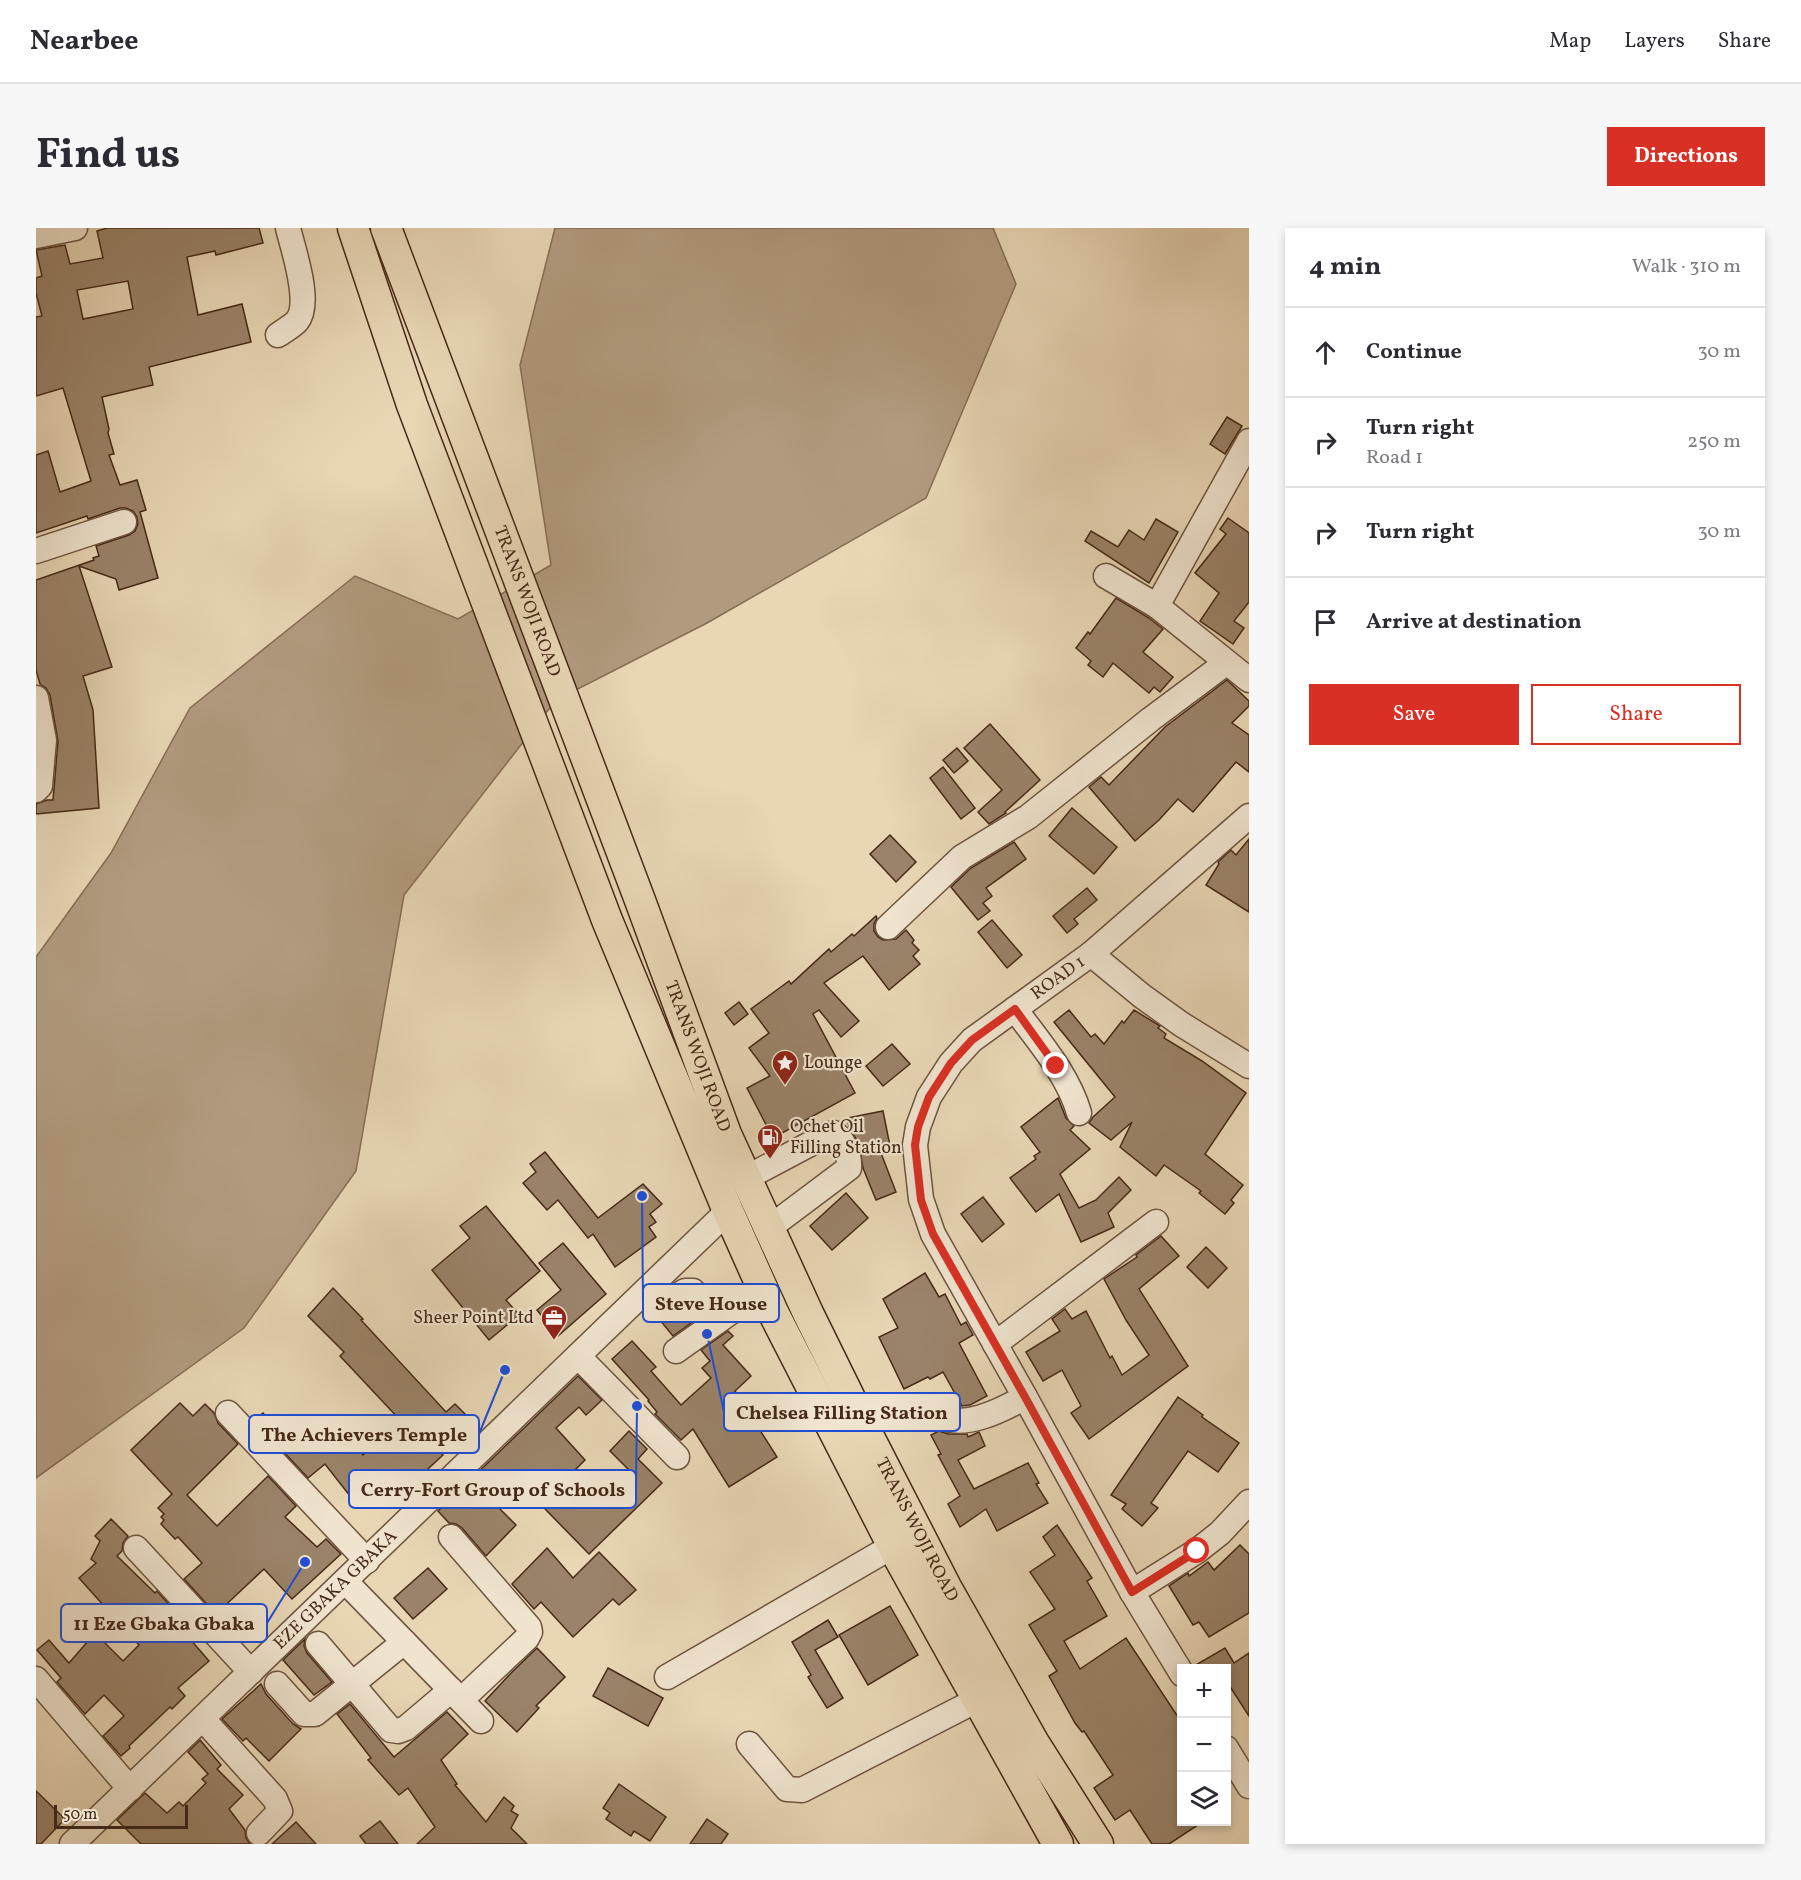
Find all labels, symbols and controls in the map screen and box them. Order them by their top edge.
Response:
text: Nearbee [30,22,139,61]
text: Map [1549,27,1591,56]
text: Layers [1624,27,1685,56]
text: Share [1718,27,1771,56]
text: Find us [36,127,180,186]
button: Directions [1607,127,1765,186]
text: 4 min [1309,249,1381,285]
text: Walk · 310 m [1632,253,1741,281]
icon: ahead [1309,336,1342,369]
text: Continue [1366,337,1462,368]
text: 30 m [1697,338,1741,366]
text: Turn right [1366,413,1474,444]
icon: right [1309,426,1342,459]
text: 250 m [1687,428,1741,456]
text: Road 1 [1366,444,1423,472]
icon: right [1309,516,1342,549]
text: Turn right [1366,517,1474,548]
text: 30 m [1697,518,1741,546]
street label: TRANS WOJI ROAD [487,522,567,680]
icon: arrive [1309,606,1342,639]
text: Arrive at destination [1366,607,1582,638]
button: Save [1309,684,1519,745]
button: Share [1531,684,1741,745]
street label: ROAD 1 [1026,950,1090,1006]
street label: TRANS WOJI ROAD [658,977,737,1135]
place icon: Lounge [770,1048,800,1086]
place label: Lounge [804,1051,862,1076]
route end [1042,1052,1068,1078]
place label: Ochet Oil Filling Station [790,1115,902,1161]
fuel station icon: Ochet Oil Filling Station [755,1122,785,1160]
callout: Steve House [643,1284,779,1322]
text: Steve House [655,1291,767,1319]
office icon: Sheer Point Ltd [539,1303,569,1341]
place label: Sheer Point Ltd [413,1306,534,1331]
callout: Chelsea Filling Station [724,1393,960,1431]
text: Chelsea Filling Station [736,1400,948,1428]
callout: The Achievers Temple [249,1415,479,1453]
text: The Achievers Temple [261,1422,467,1450]
street label: TRANS WOJI ROAD [869,1453,964,1606]
callout: Cerry-Fort Group of Schools [349,1470,636,1508]
text: Cerry-Fort Group of Schools [361,1477,625,1505]
street label: EZE GBAKA GBAKA [268,1524,403,1655]
route start [1183,1537,1209,1563]
callout: 11 Eze Gbaka Gbaka [61,1604,267,1642]
text: 11 Eze Gbaka Gbaka [73,1611,255,1639]
map controls [1177,1664,1231,1826]
button: + [1177,1664,1231,1718]
button: − [1177,1718,1231,1772]
button: layers [1177,1772,1231,1826]
scale bar [54,1802,188,1830]
text: 50 m [63,1804,97,1826]

